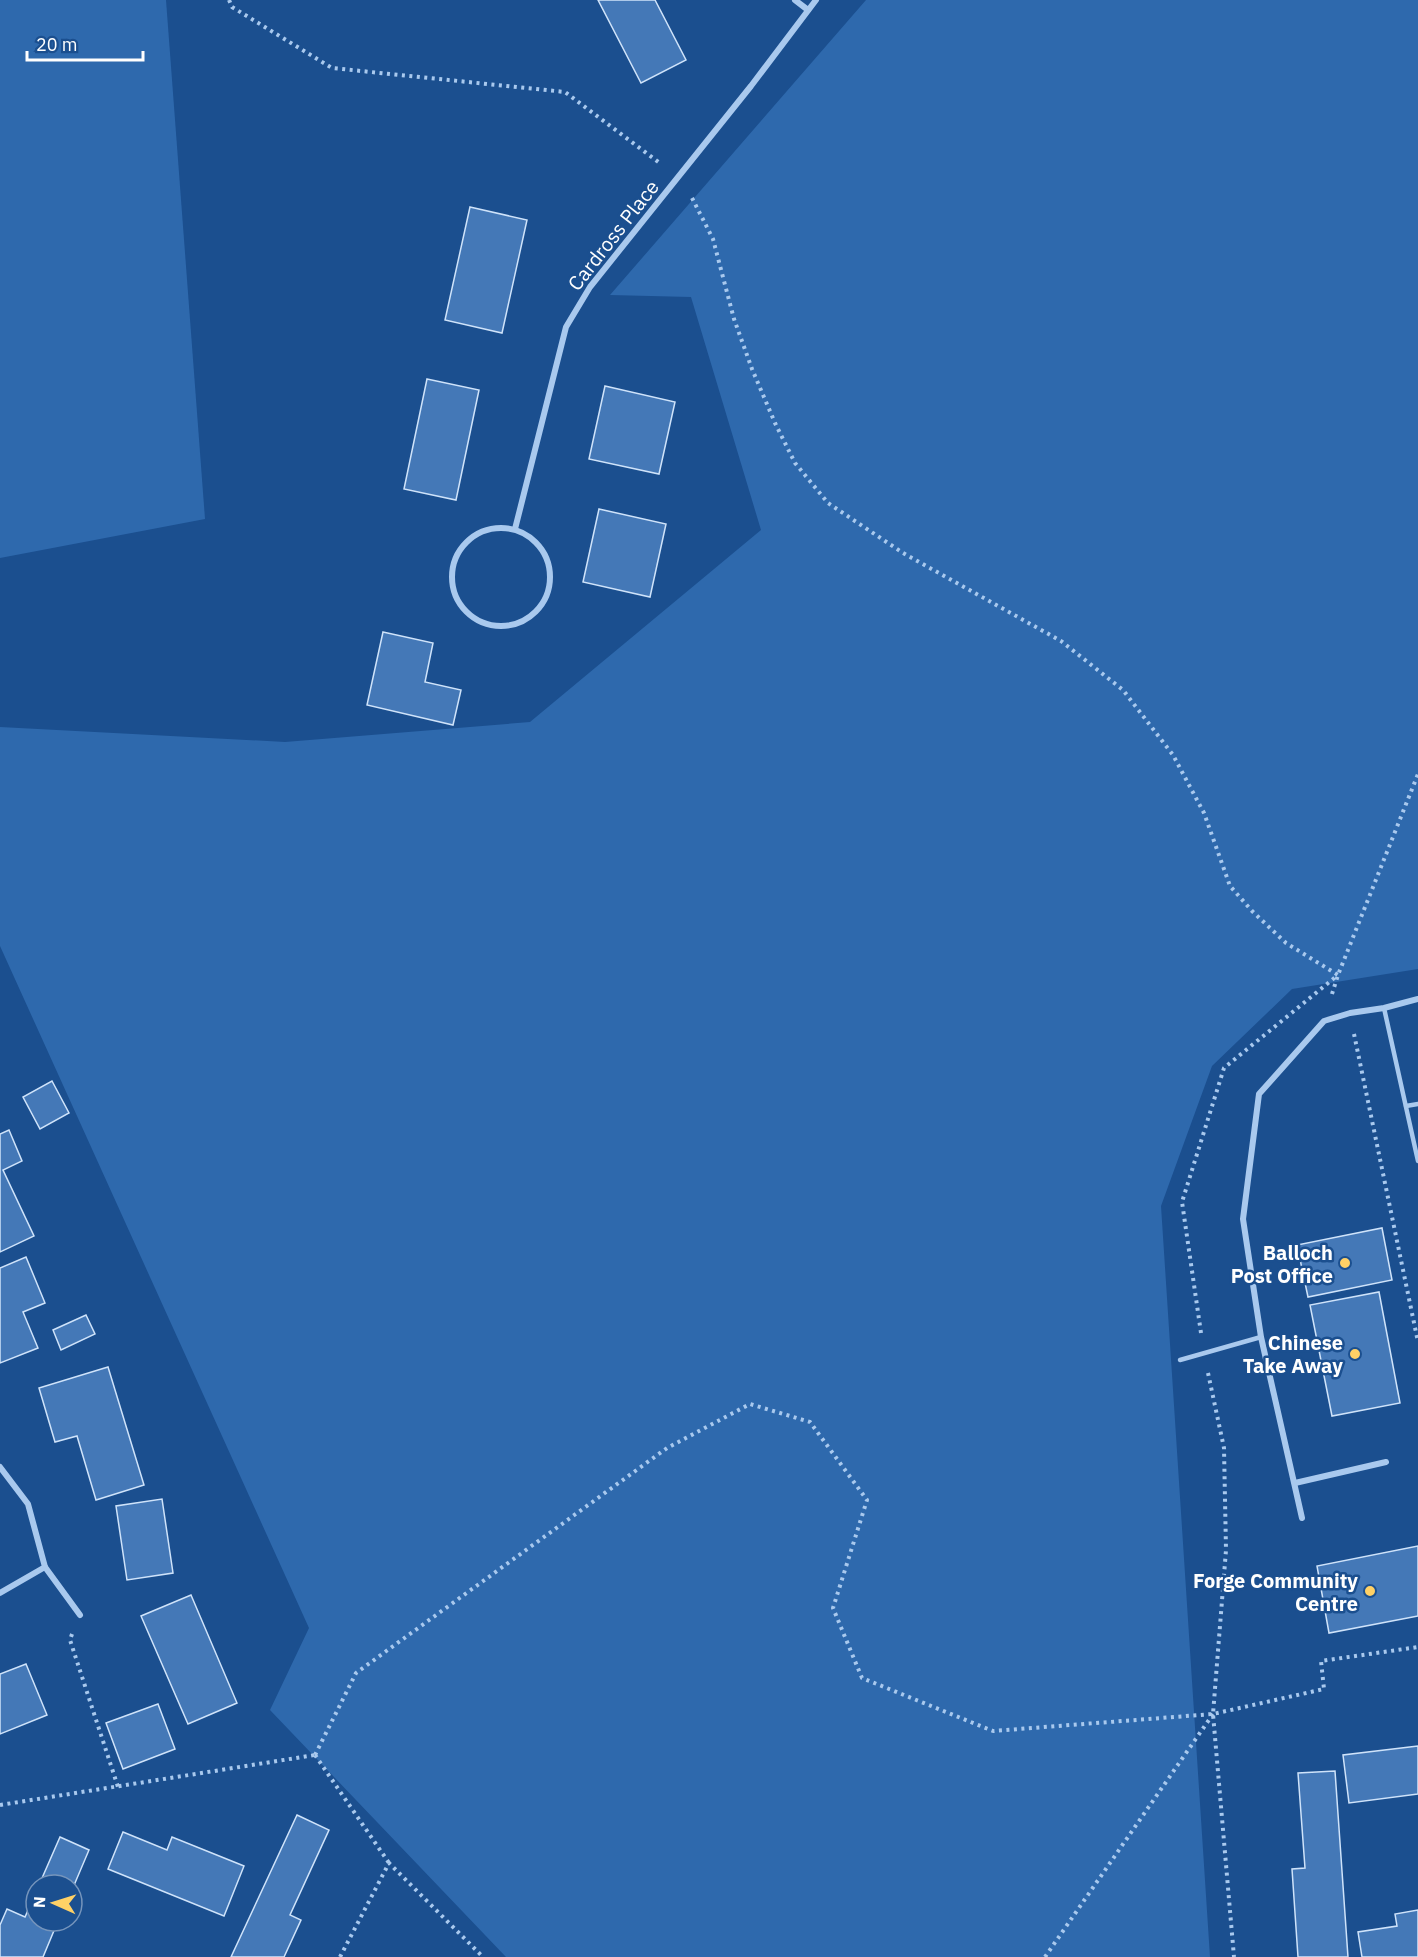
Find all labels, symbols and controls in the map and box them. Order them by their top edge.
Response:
scale bar [27,24,142,62]
text: 20 m [36,33,78,56]
street label: Cardross Place [561,174,665,296]
place label: Balloch Post Office [1231,1239,1333,1289]
marker: Balloch Post Office [1338,1256,1352,1270]
place label: Chinese Take Away [1243,1329,1343,1379]
marker: Chinese Take Away [1348,1347,1362,1361]
place label: Forge Community Centre [1193,1567,1358,1617]
marker: Forge Community Centre [1363,1584,1377,1598]
north arrow [24,1873,84,1933]
text: N [29,1896,49,1909]

